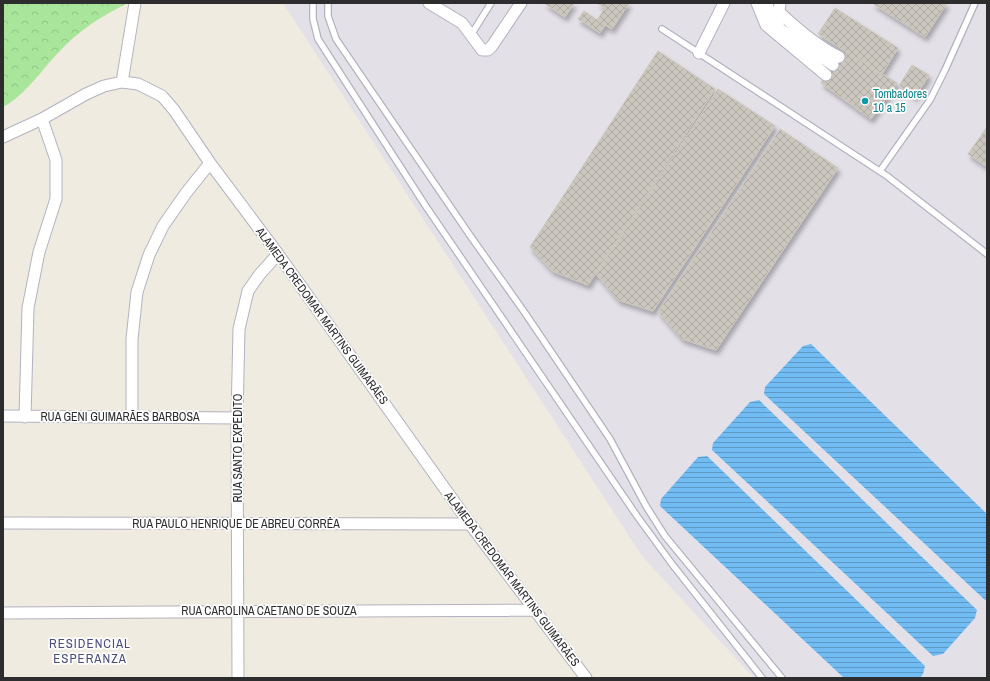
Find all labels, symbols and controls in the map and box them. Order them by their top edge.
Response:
place label: Tombadores 10 a 15 [873,86,927,116]
marker: Tombadores 10 a 15 [860,96,870,106]
street label: ALAMEDA CREDOMAR MARTINS GUIMARÃES [252,223,392,408]
street label: RUA SANTO EXPEDITO [230,393,246,503]
street label: RUA GENI GUIMARÃES BARBOSA [40,409,200,425]
street label: ALAMEDA CREDOMAR MARTINS GUIMARÃES [440,487,583,670]
street label: RUA PAULO HENRIQUE DE ABREU CORRÊA [132,516,340,532]
street label: RUA CAROLINA CAETANO DE SOUZA [181,603,357,619]
district label: RESIDENCIAL ESPERANZA [49,635,131,667]

